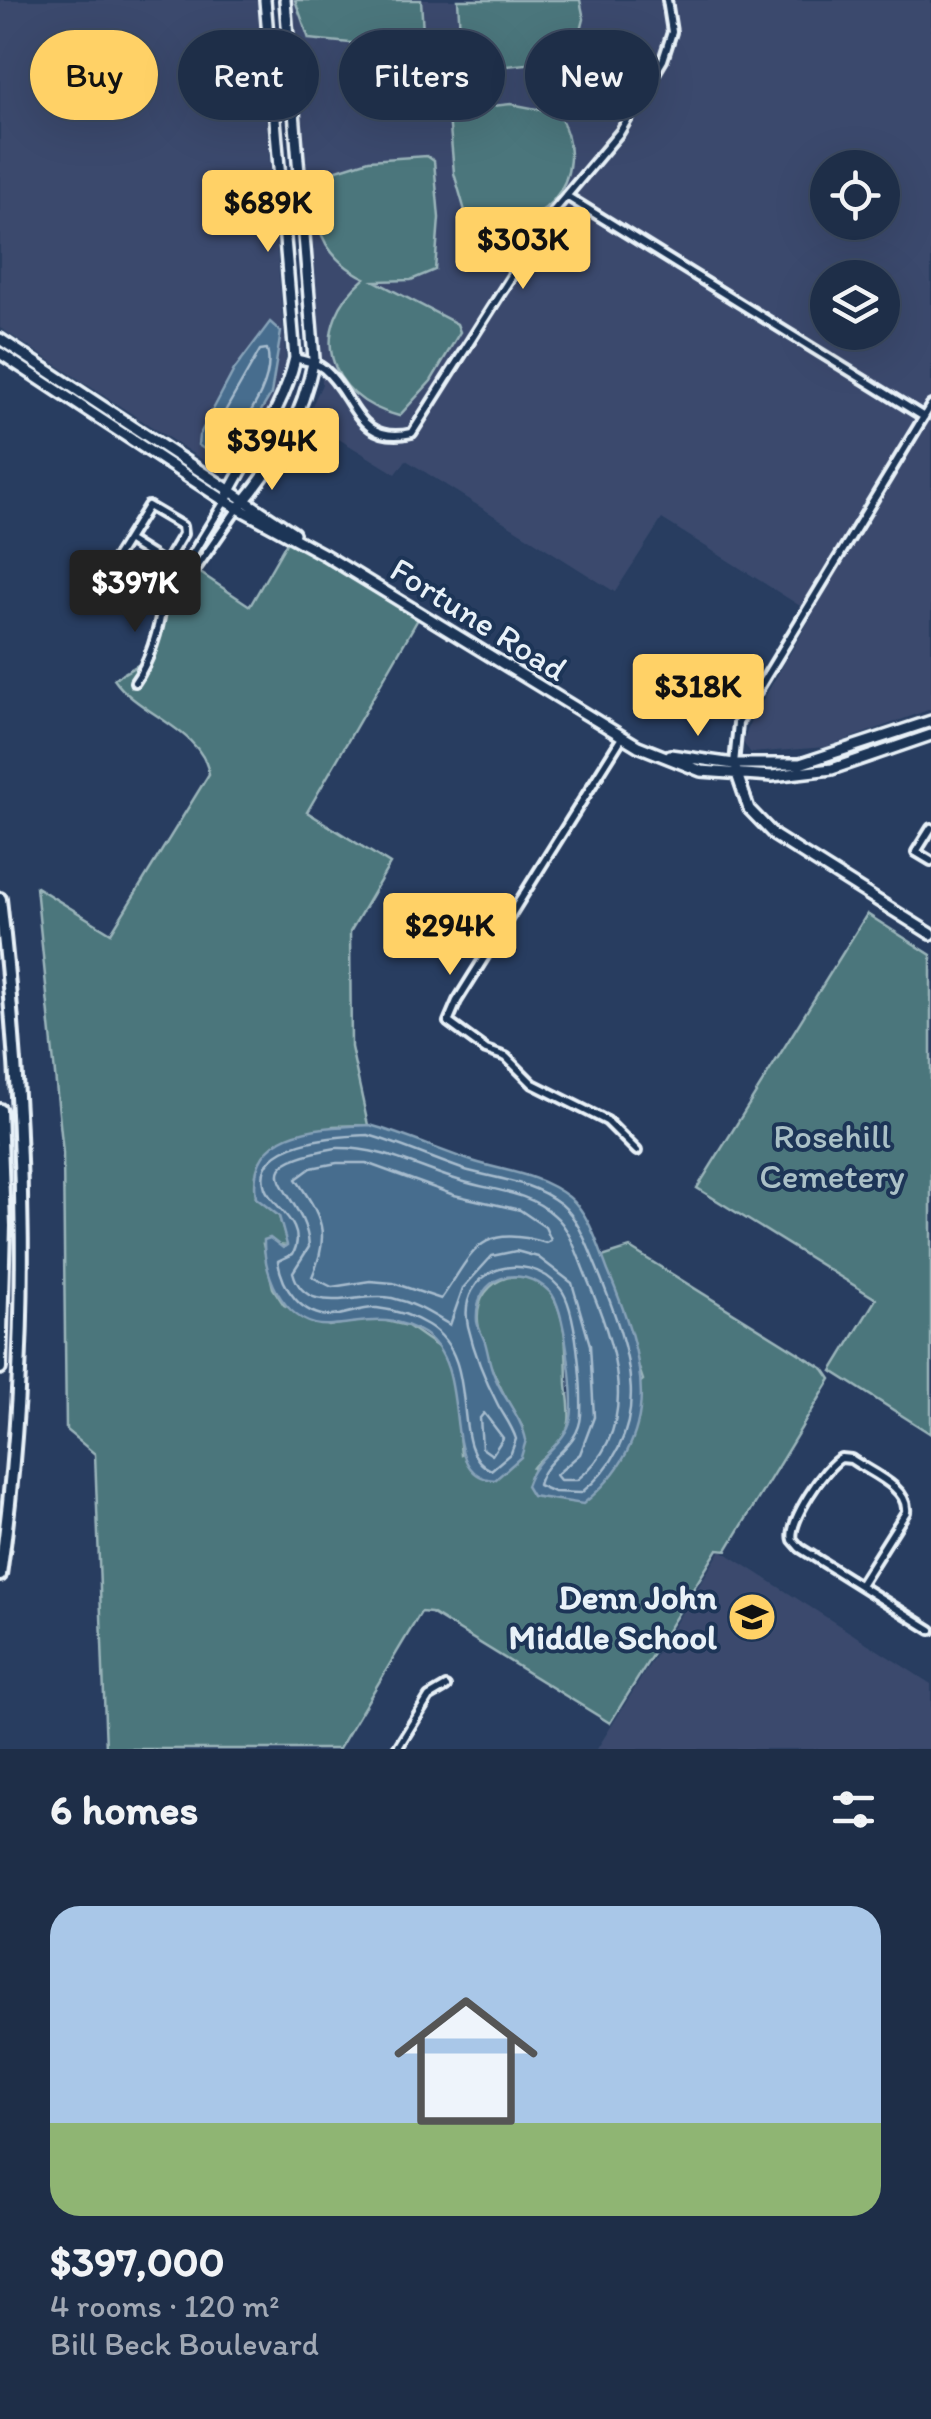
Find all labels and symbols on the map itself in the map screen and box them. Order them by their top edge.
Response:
pin: $689K [198,170,338,255]
pin: $303K [453,207,593,292]
pin: $394K [202,408,342,493]
street label: Fortune Road [383,548,575,690]
pin: $397K [65,550,205,635]
pin: $318K [628,654,768,739]
pin: $294K [380,893,520,978]
park label: Rosehill Cemetery [759,1115,905,1197]
place label: Denn John Middle School [509,1576,717,1658]
school or university icon: Denn John Middle School [726,1591,778,1643]

